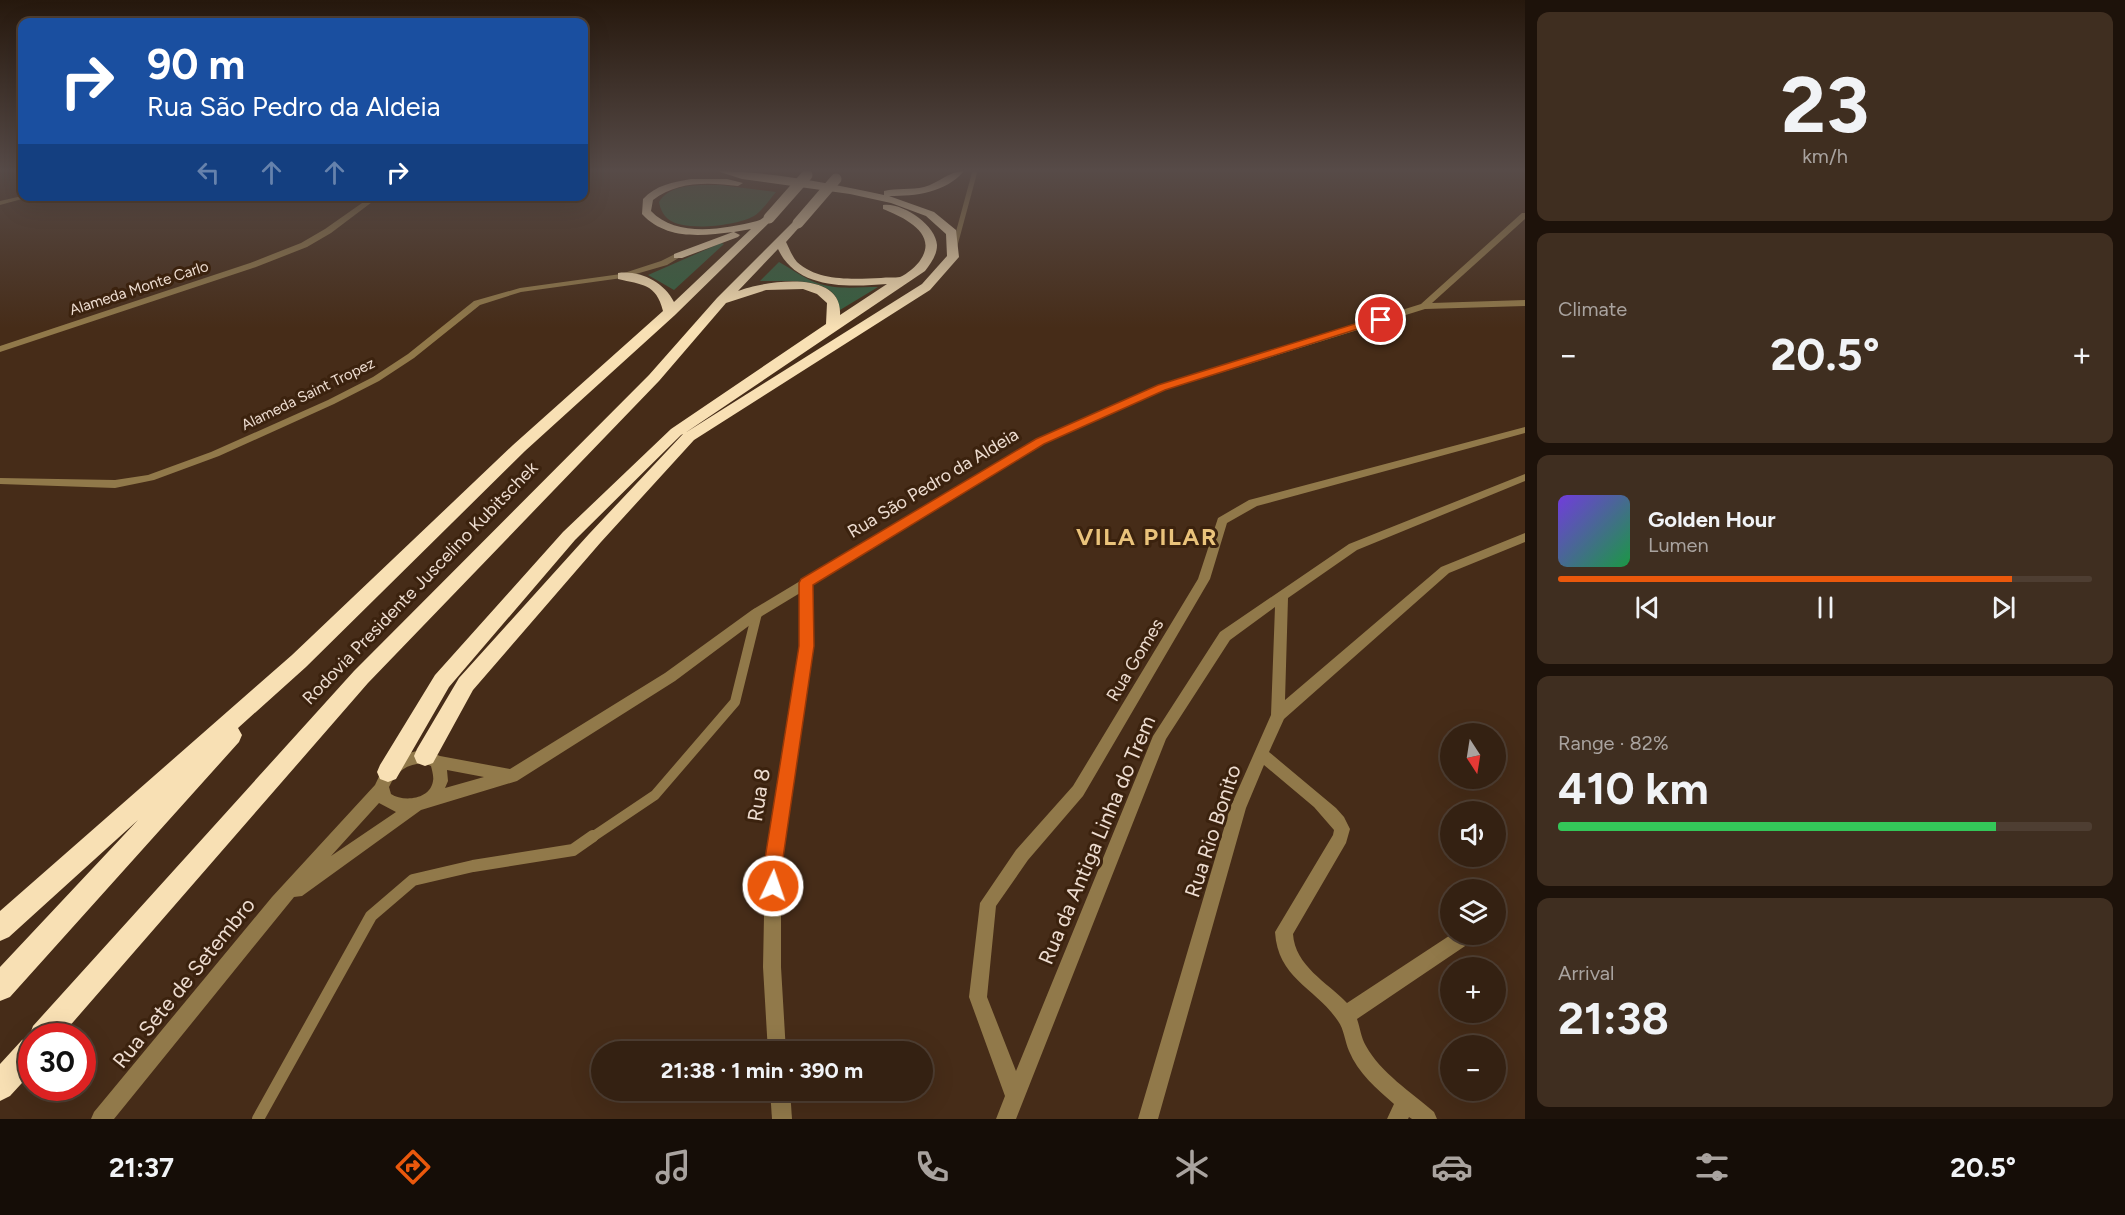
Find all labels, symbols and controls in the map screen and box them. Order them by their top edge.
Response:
text: 90 m [147,39,245,90]
icon: right [48,42,126,120]
text: 23 [1781,58,1869,152]
text: Rua São Pedro da Aldeia [147,90,441,123]
text: km/h [1802,144,1848,168]
icon: left [192,156,225,189]
icon: ahead [255,156,288,189]
icon: ahead [318,156,351,189]
icon: right [381,156,414,189]
street label: Alameda Monte Carlo [67,257,211,319]
pin [1355,294,1406,345]
text: Climate [1558,297,1627,321]
icon: arrive [1364,303,1397,336]
text: 20.5° [1770,327,1880,381]
text: − [1558,335,1579,374]
text: + [2071,335,2092,374]
street label: Alameda Saint Tropez [238,354,378,434]
street label: Rua São Pedro da Aldeia [843,423,1023,543]
street label: Rodovia Presidente Juscelino Kubitschek [298,457,543,709]
text: Golden Hour [1648,506,1776,533]
district label: VILA PILAR [1076,522,1218,551]
text: Lumen [1648,533,1709,557]
icon: previous [1631,591,1664,624]
icon: pause [1809,591,1842,624]
icon: next [1987,591,2020,624]
street label: Rua Gomes [1102,615,1168,705]
street label: Rua da Antiga Linha do Trem [1033,712,1160,968]
north arrow [1440,723,1506,789]
map controls [1440,723,1506,1101]
text: Range · 82% [1558,731,1669,755]
street label: Rua Rio Bonito [1179,761,1246,900]
text: 410 km [1558,761,1709,815]
street label: Rua 8 [742,766,775,823]
button: sound [1440,801,1506,867]
position arrow [741,854,805,918]
button: layers [1440,879,1506,945]
street label: Rua Sete de Setembro [107,893,260,1073]
button: + [1440,957,1506,1023]
text: Arrival [1558,961,1614,985]
text: 21:38 [1558,991,1669,1045]
speed limit sign: 30 [18,1023,96,1101]
button: − [1440,1035,1506,1101]
text: 21:38 · 1 min · 390 m [661,1057,863,1084]
icon: directions [392,1146,434,1188]
icon: music [652,1146,694,1188]
icon: phone [911,1146,953,1188]
icon: climate [1171,1146,1213,1188]
icon: car [1431,1146,1473,1188]
icon: filters [1691,1146,1733,1188]
text: 21:37 [109,1151,174,1184]
text: 20.5° [1950,1151,2016,1184]

